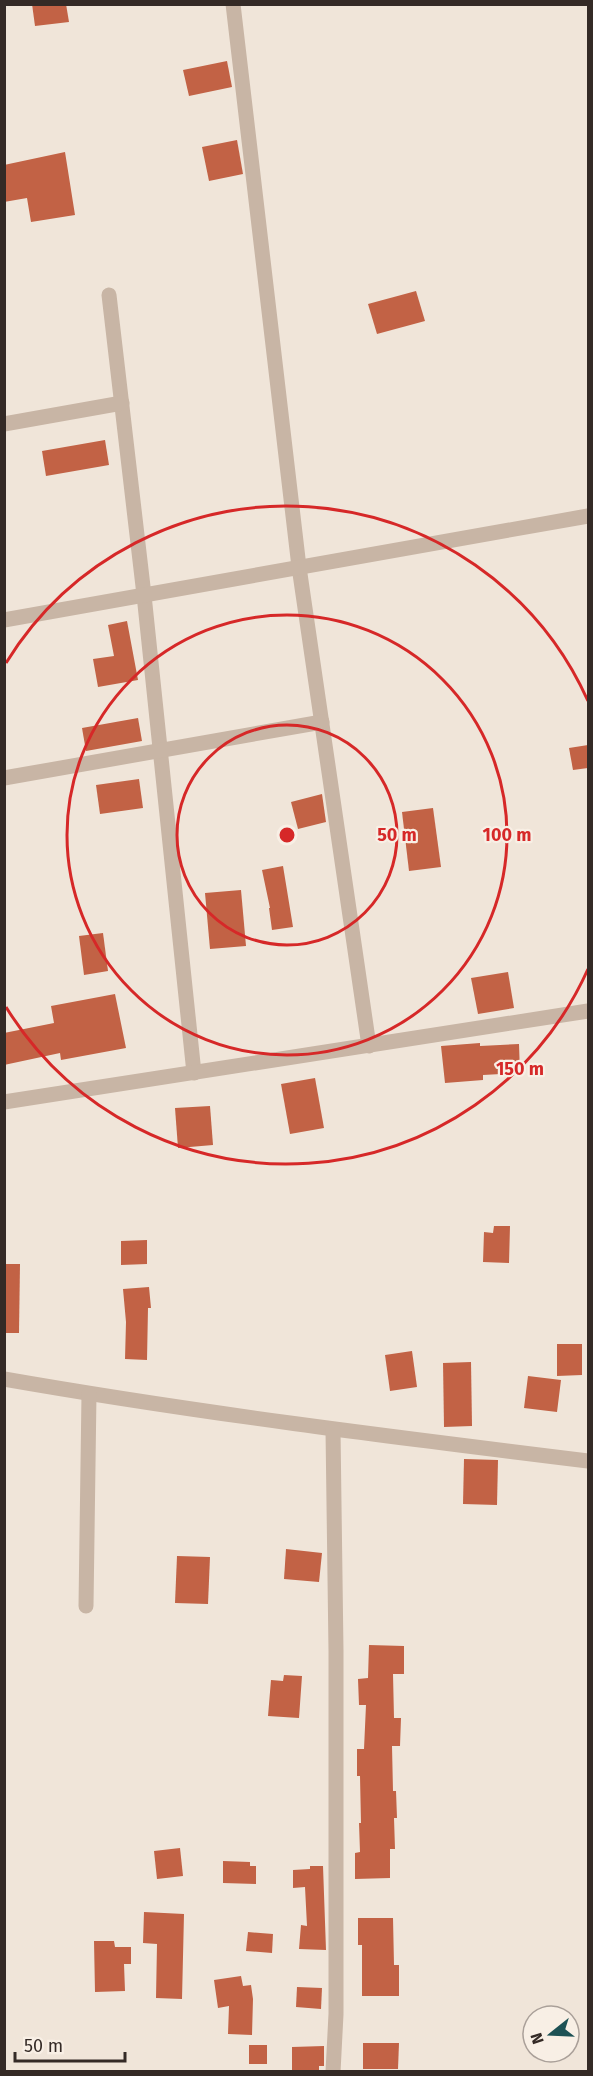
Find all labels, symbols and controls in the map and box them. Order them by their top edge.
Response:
text: 50 m [377,824,417,846]
text: 100 m [483,824,531,846]
centre of rings [277,825,297,845]
text: 150 m [496,1058,544,1080]
north arrow [521,2004,581,2064]
scale bar [15,2025,124,2063]
text: N [527,2031,548,2046]
text: 50 m [24,2035,63,2057]

